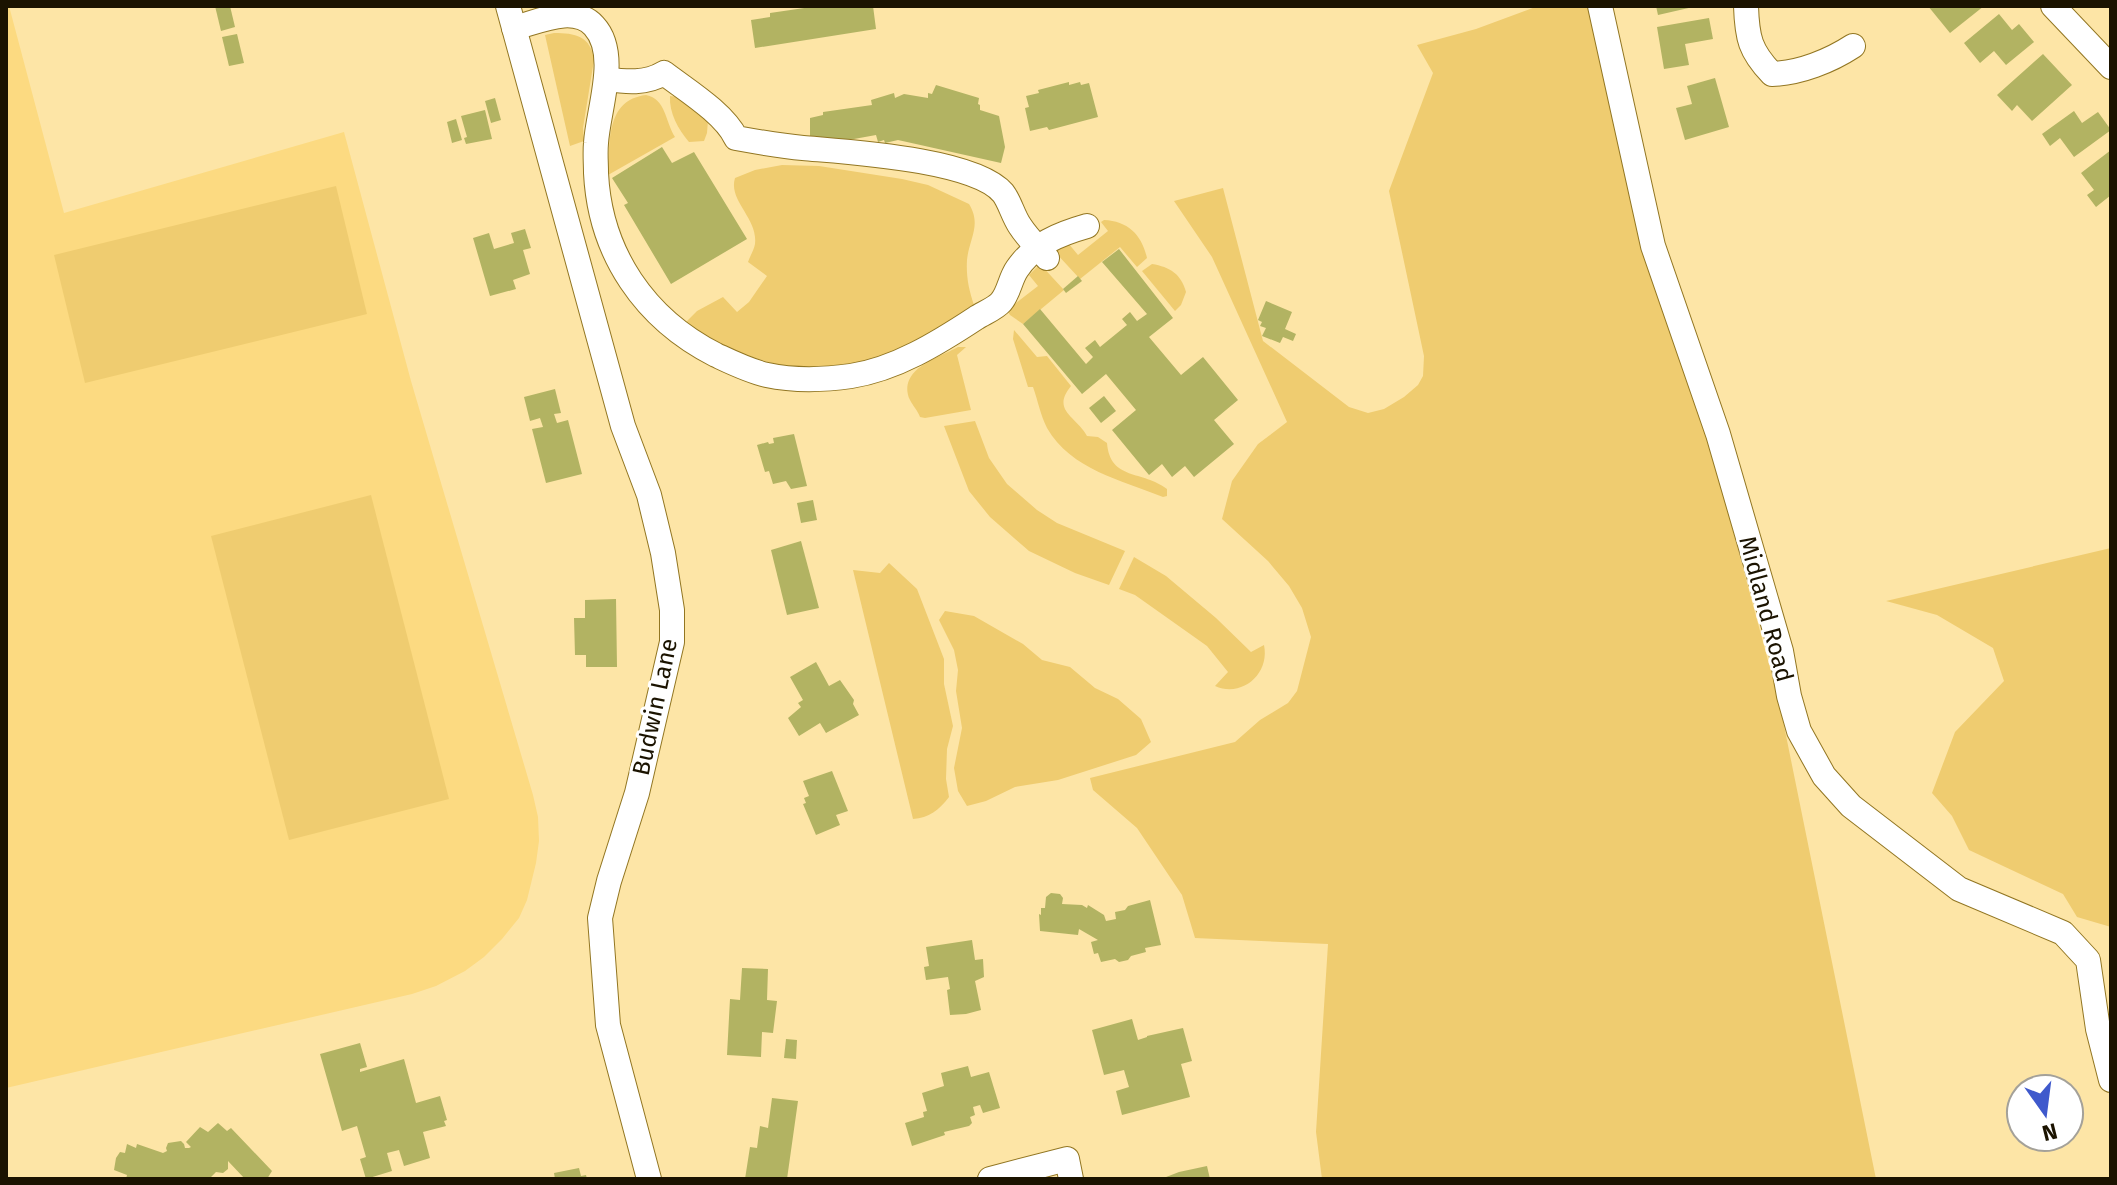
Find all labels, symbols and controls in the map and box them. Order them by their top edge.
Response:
street label: Midland Road [1733,533,1799,685]
street label: Budwin Lane [627,636,683,778]
north arrow [2005,1073,2085,1153]
text: N [2039,1117,2060,1147]

